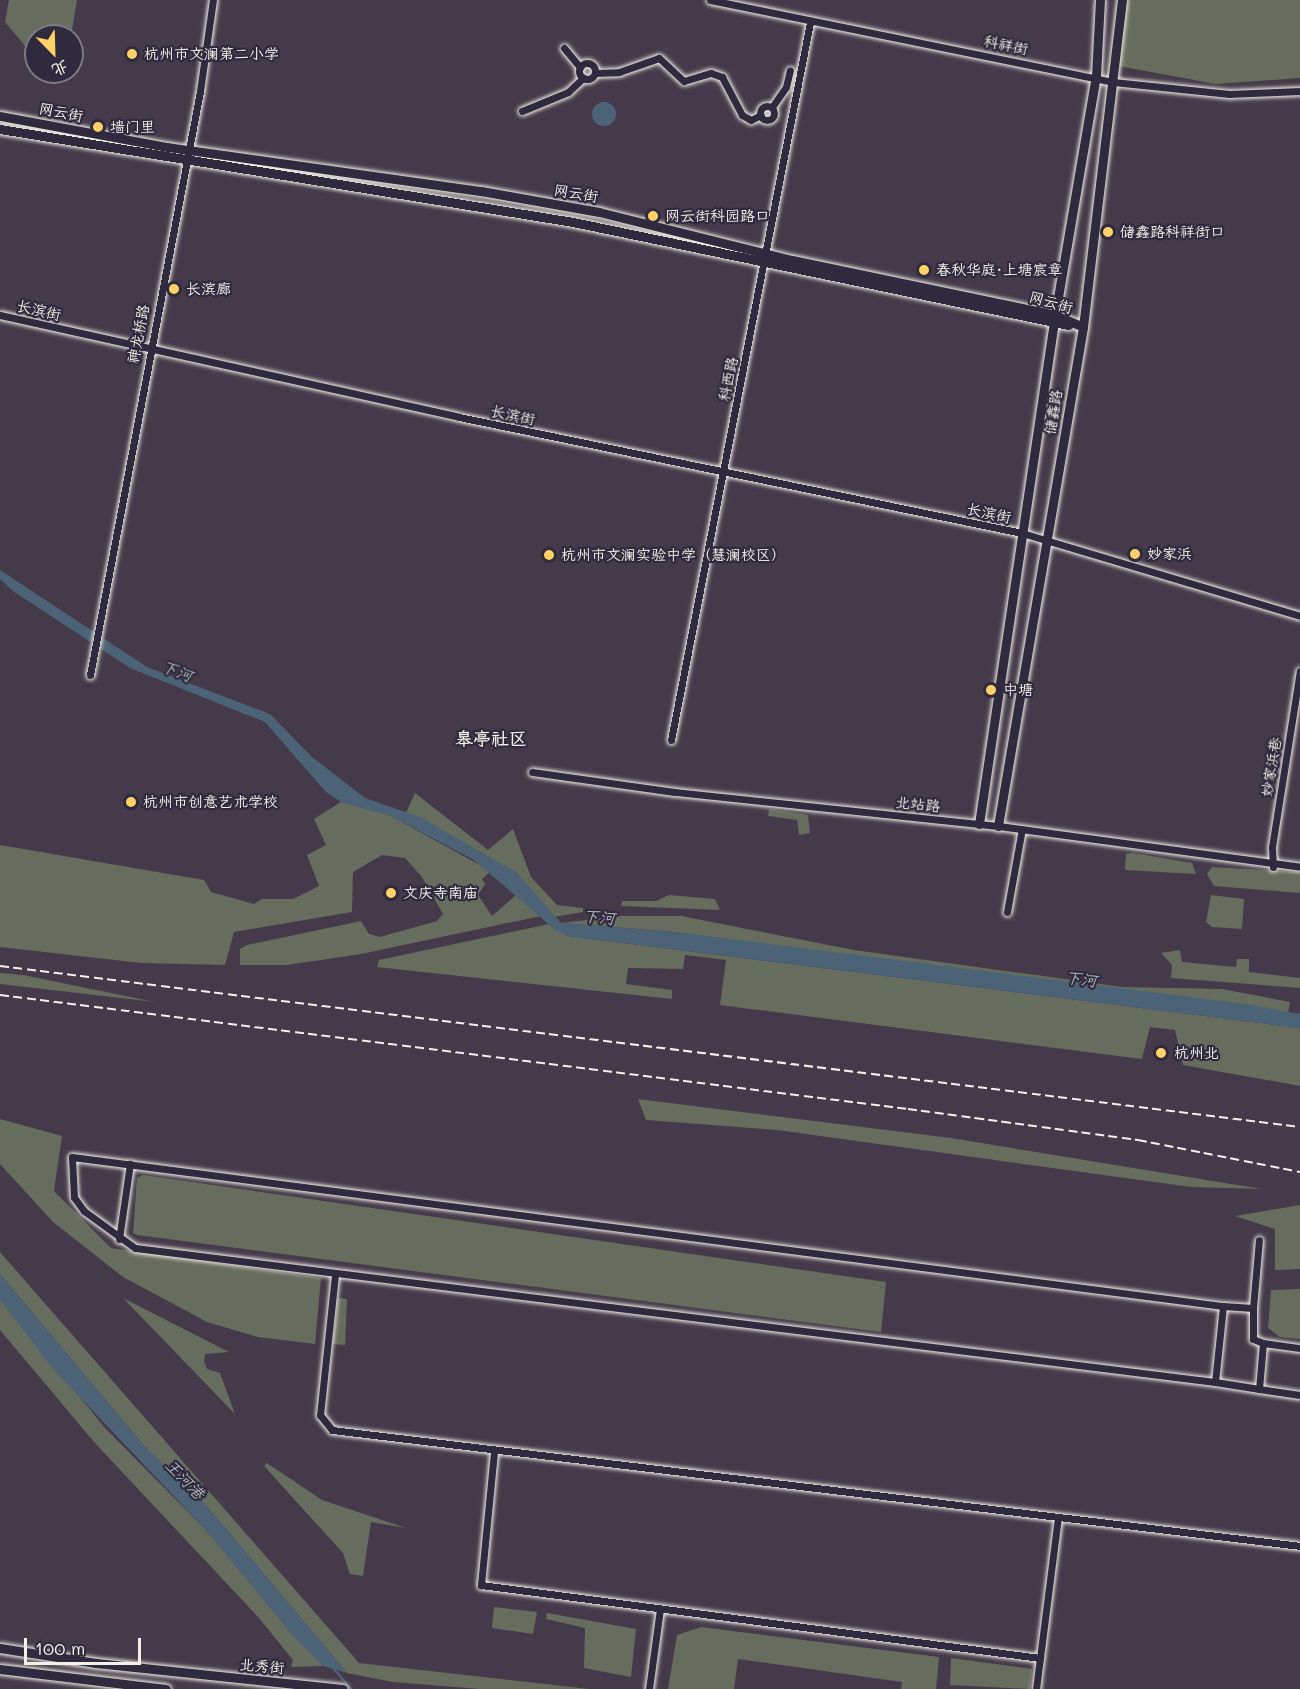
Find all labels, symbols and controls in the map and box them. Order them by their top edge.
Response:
north arrow [24,24,84,84]
street label: 科祥街 [982,32,1030,58]
place label: 杭州市文澜第二小学 [144,45,279,63]
marker: 杭州市文澜第二小学 [125,47,139,61]
text: 北 [49,56,72,82]
street label: 网云街 [37,99,85,125]
place label: 墙门里 [110,118,155,136]
marker: 墙门里 [91,120,105,134]
street label: 网云街 [552,180,600,206]
place label: 网云街科园路口 [665,207,770,225]
marker: 网云街科园路口 [646,209,660,223]
place label: 储鑫路科祥街口 [1120,223,1225,241]
marker: 储鑫路科祥街口 [1101,225,1115,239]
place label: 春秋华庭·上塘宸章 [936,261,1063,279]
marker: 春秋华庭·上塘宸章 [917,263,931,277]
place label: 长滨廊 [186,280,231,298]
marker: 长滨廊 [167,282,181,296]
street label: 网云街 [1027,287,1075,317]
street label: 长滨街 [15,296,63,324]
street label: 神龙桥路 [123,303,153,365]
street label: 科西路 [715,355,741,403]
street label: 储鑫路 [1041,388,1065,436]
street label: 长滨街 [489,402,537,428]
street label: 长滨街 [965,500,1013,526]
place label: 妙家浜 [1147,545,1192,563]
place label: 杭州市文澜实验中学（慧澜校区） [561,546,786,564]
marker: 妙家浜 [1128,547,1142,561]
marker: 杭州市文澜实验中学（慧澜校区） [542,548,556,562]
water label: 下河 [159,656,195,686]
place label: 中塘 [1003,681,1033,699]
marker: 中塘 [984,683,998,697]
district label: 皋亭社区 [455,727,527,749]
street label: 妙家浜巷 [1257,736,1285,798]
place label: 杭州市创意艺术学校 [143,793,278,811]
street label: 北站路 [895,793,941,815]
marker: 杭州市创意艺术学校 [124,795,138,809]
place label: 文庆寺南庙 [403,884,478,902]
marker: 文庆寺南庙 [384,886,398,900]
water label: 下河 [582,906,616,928]
water label: 下河 [1064,968,1098,990]
marker: 杭州北 [1152,1044,1170,1062]
place label: 杭州北 [1174,1044,1219,1062]
water label: 王河港 [161,1455,209,1503]
scale bar [27,1626,144,1664]
text: 100 m [35,1636,85,1660]
street label: 北秀街 [239,1655,285,1677]

